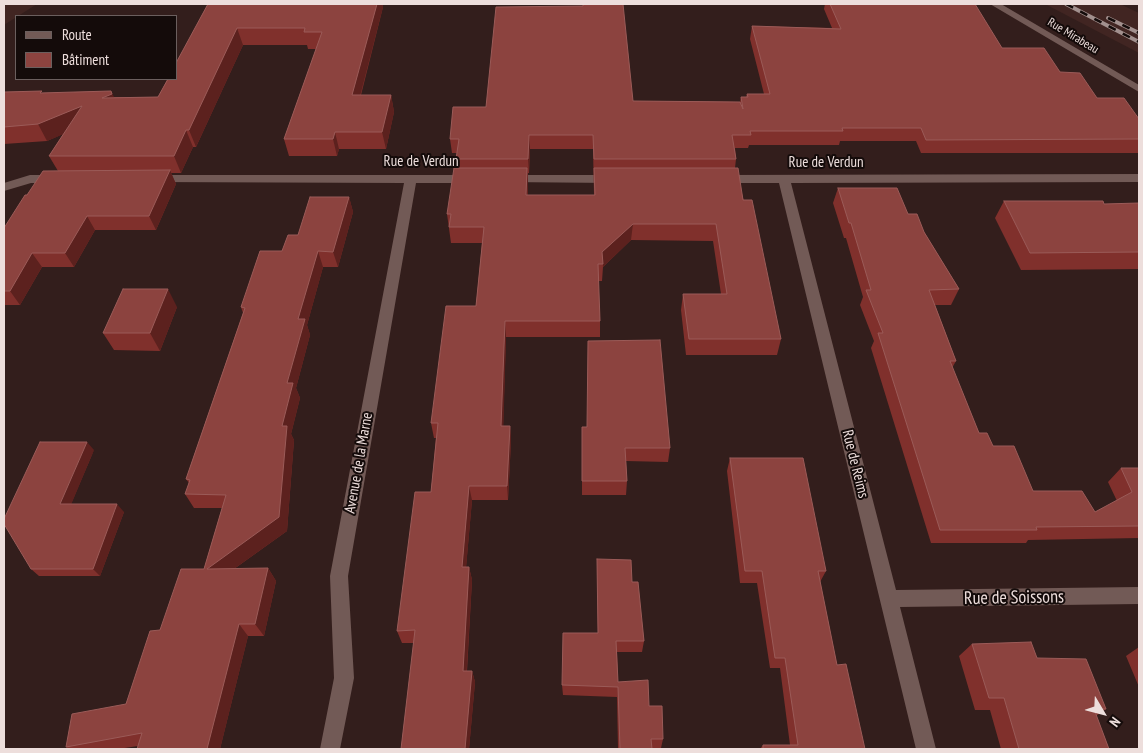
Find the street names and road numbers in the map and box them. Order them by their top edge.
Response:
street label: Rue Mirabeau [1045,15,1101,57]
street label: Rue de Verdun [383,153,459,171]
street label: Rue de Verdun [788,154,864,172]
street label: Avenue de la Marne [341,411,377,515]
street label: Rue de Reims [838,428,872,500]
street label: Rue de Soissons [964,586,1064,610]

